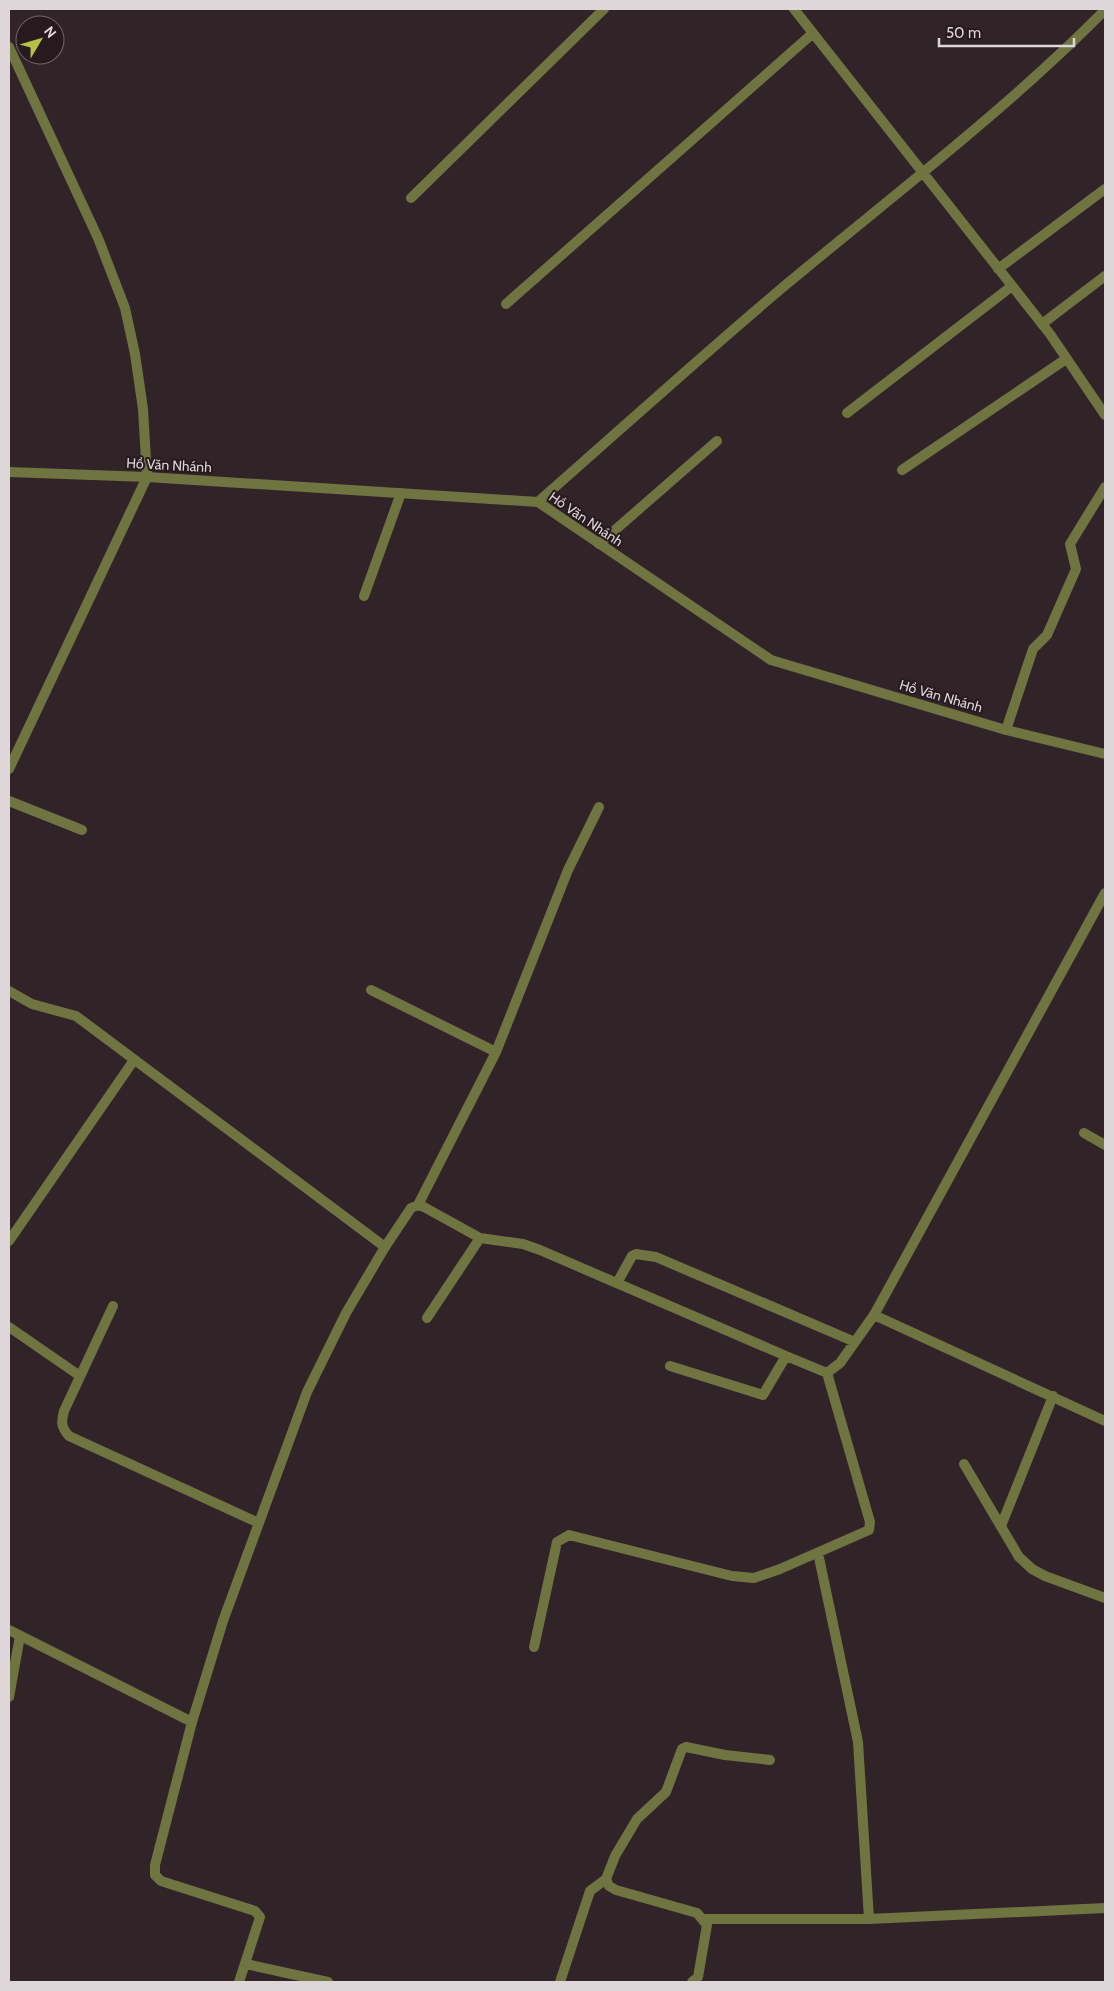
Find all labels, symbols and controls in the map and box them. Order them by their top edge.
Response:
north arrow [15,15,65,65]
scale bar [939,15,1074,47]
text: N [40,23,60,41]
text: 50 m [946,24,981,42]
street label: Hồ Văn Nhánh [126,454,212,476]
street label: Hồ Văn Nhánh [545,488,627,550]
street label: Hồ Văn Nhánh [897,676,985,716]

